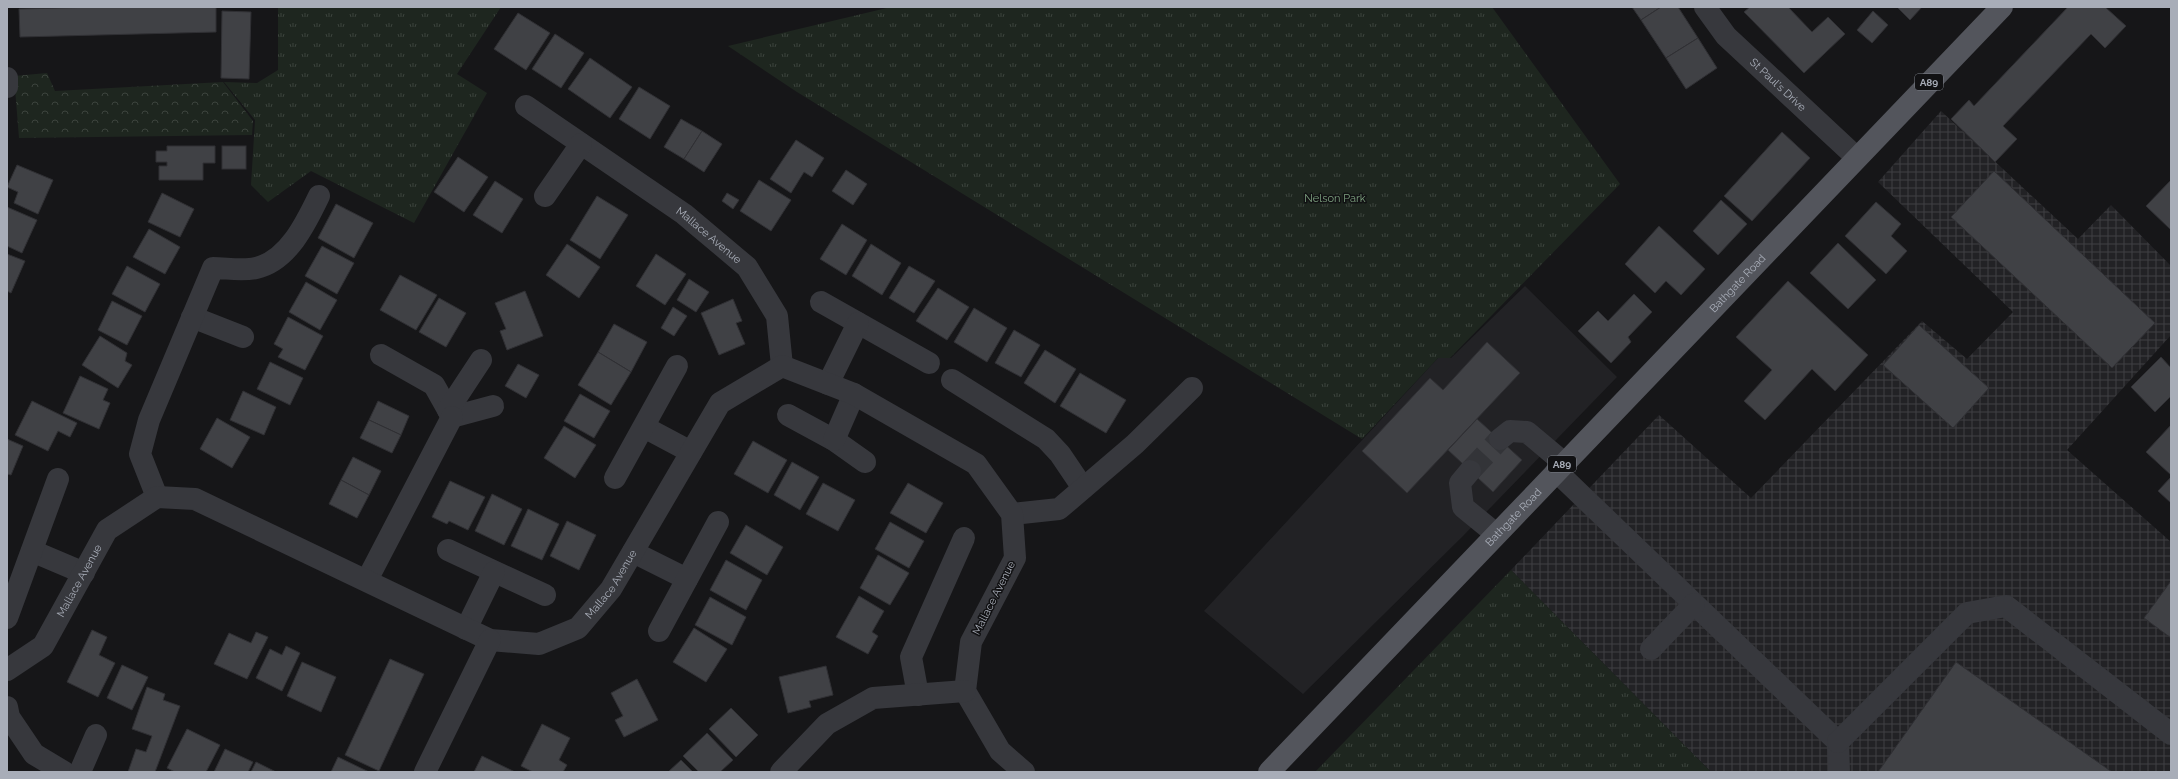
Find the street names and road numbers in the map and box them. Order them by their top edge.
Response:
street label: St Paul's Drive [1747,55,1809,114]
road number: A89 [1915,74,1943,90]
street label: Mallace Avenue [674,204,745,266]
street label: Bathgate Road [1707,251,1768,315]
road number: A89 [1548,456,1576,472]
street label: Bathgate Road [1482,485,1544,549]
street label: Mallace Avenue [54,541,105,619]
street label: Mallace Avenue [582,547,639,621]
street label: Mallace Avenue [970,558,1018,637]

